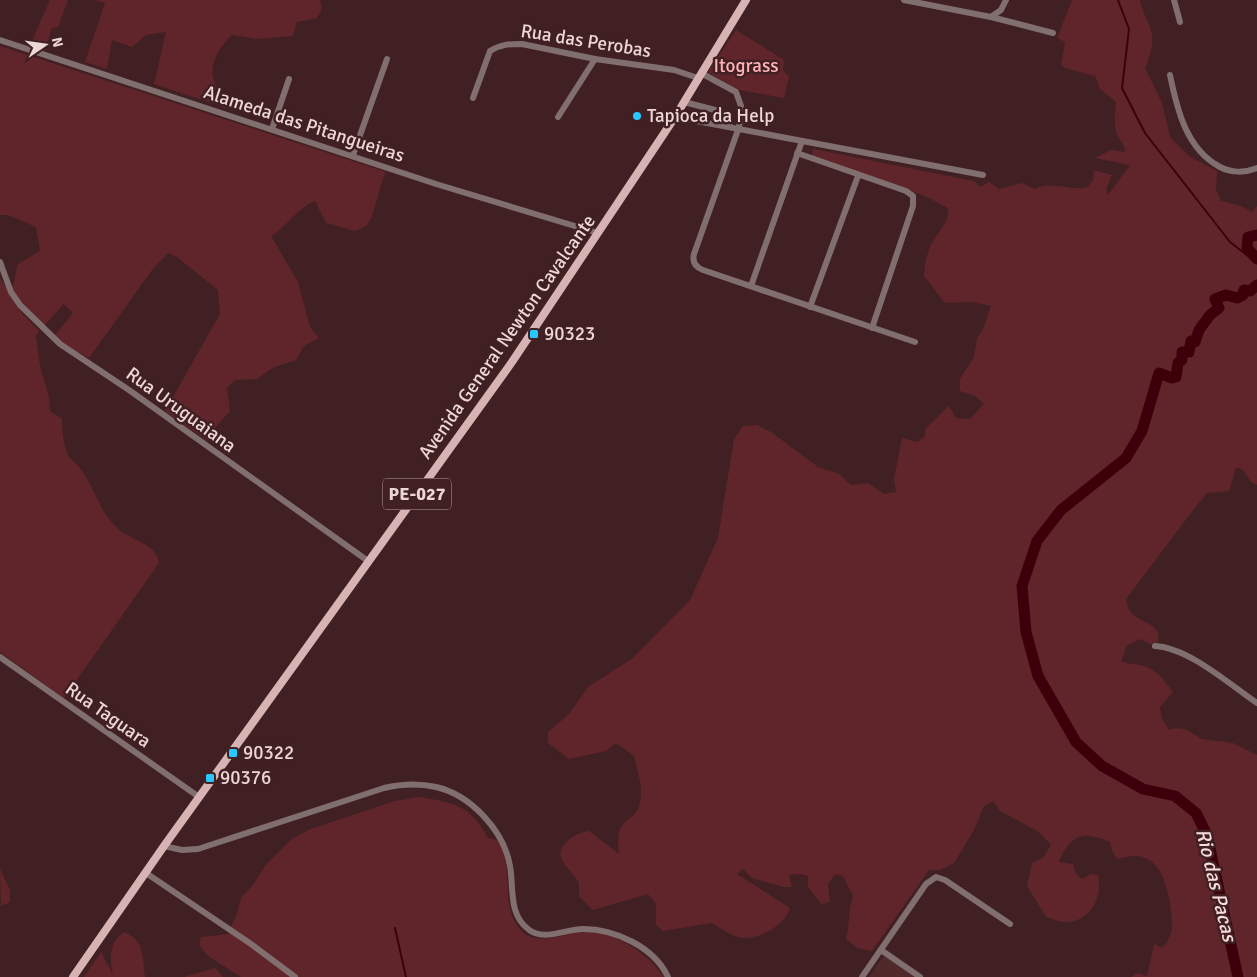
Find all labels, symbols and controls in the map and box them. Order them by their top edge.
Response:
street label: Rua das Perobas [519,19,653,63]
north arrow [20,20,70,70]
text: N [48,36,67,49]
park label: Itograss [713,54,779,78]
street label: Alameda das Pitangueiras [201,80,407,168]
place label: Tapioca da Help [647,104,774,128]
marker: Tapioca da Help [631,110,643,122]
street label: Avenida General Newton Cavalcante [413,210,601,464]
place label: 90323 [544,322,595,346]
marker: 90323 [528,328,540,340]
street label: Rua Uruguaiana [121,362,241,458]
road number: PE-027 [383,478,451,509]
street label: Rua Taguara [60,677,156,753]
place label: 90322 [243,741,294,765]
marker: 90322 [227,747,239,759]
place label: 90376 [220,766,271,790]
marker: 90376 [204,772,216,784]
water label: Rio das Pacas [1190,826,1243,946]

